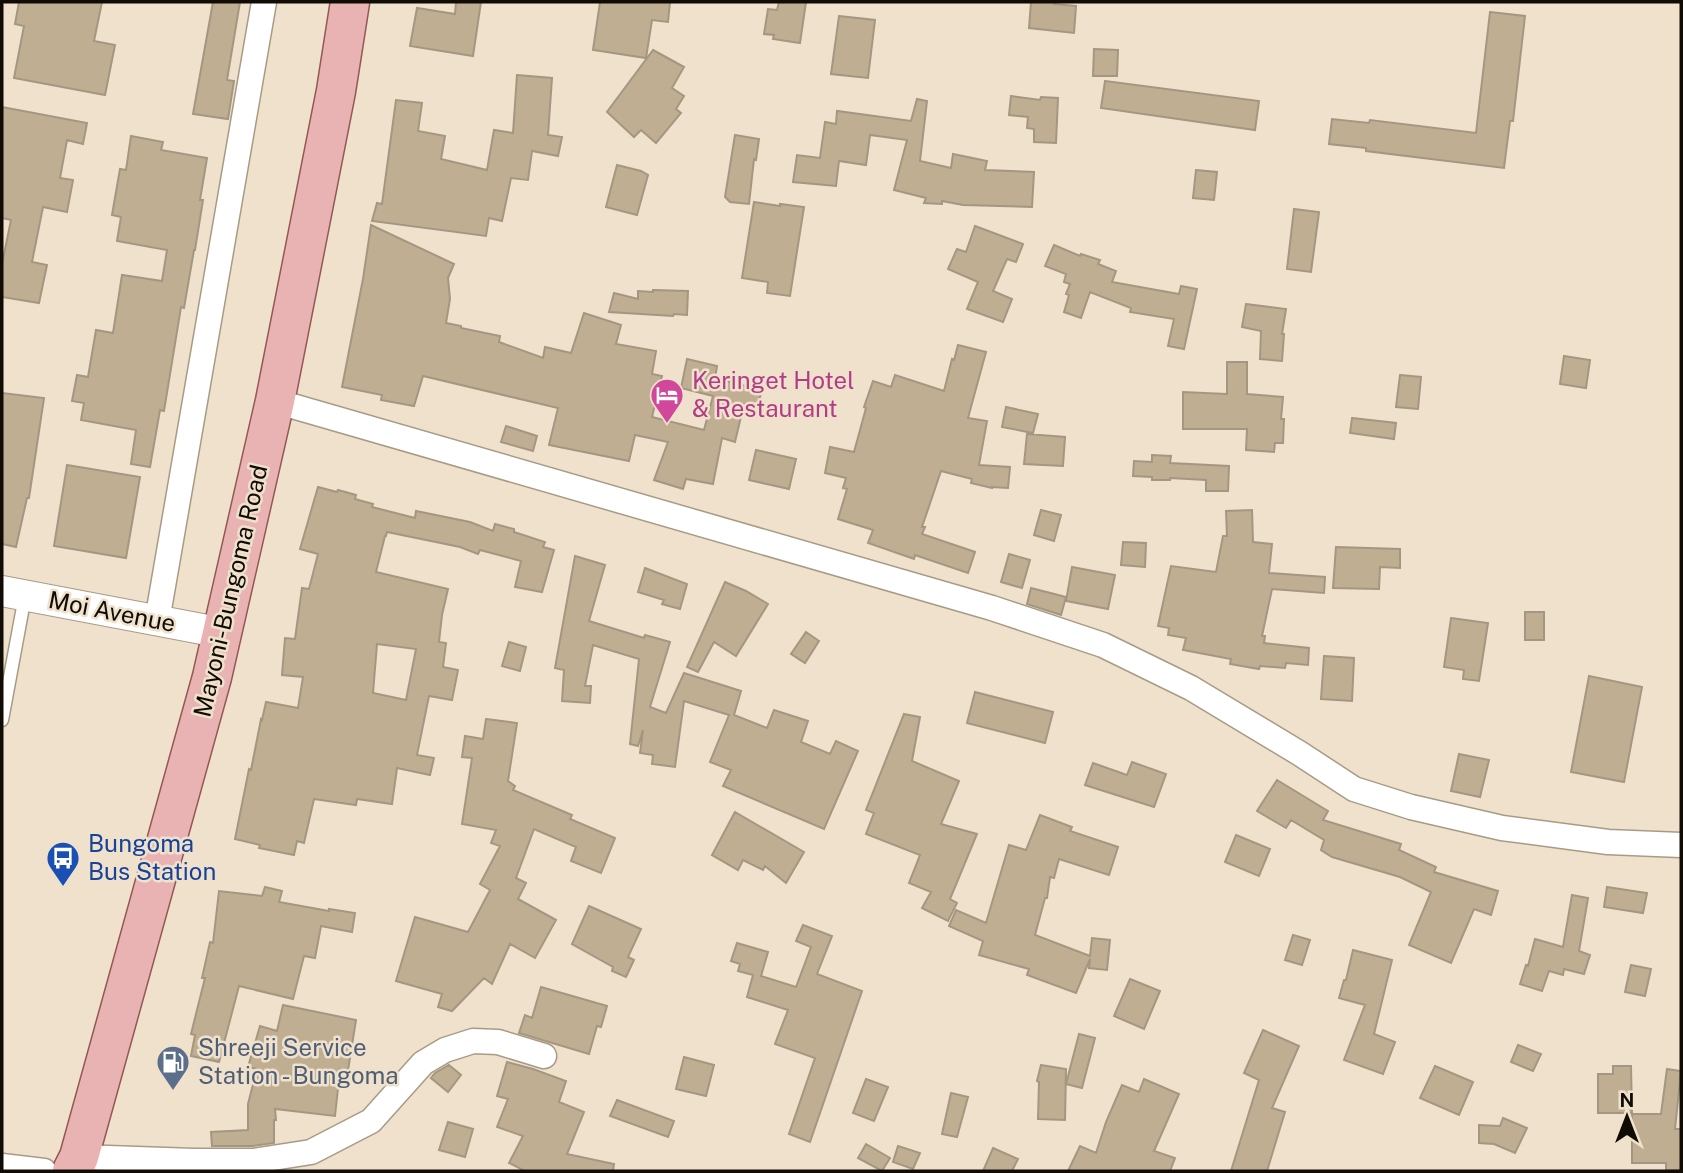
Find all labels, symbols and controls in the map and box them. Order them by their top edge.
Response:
place label: Keringet Hotel & Restaurant [692,366,854,422]
hotel icon: Keringet Hotel & Restaurant [648,376,686,425]
street label: Mayoni-Bungoma Road [187,462,273,720]
street label: Moi Avenue [46,585,178,637]
place label: Bungoma Bus Station [88,829,216,885]
bus stop icon: Bungoma Bus Station [44,839,82,888]
place label: Shreeji Service Station - Bungoma [198,1033,399,1089]
fuel station icon: Shreeji Service Station - Bungoma [154,1043,192,1092]
north arrow [1592,1082,1662,1152]
text: N [1620,1089,1634,1111]

